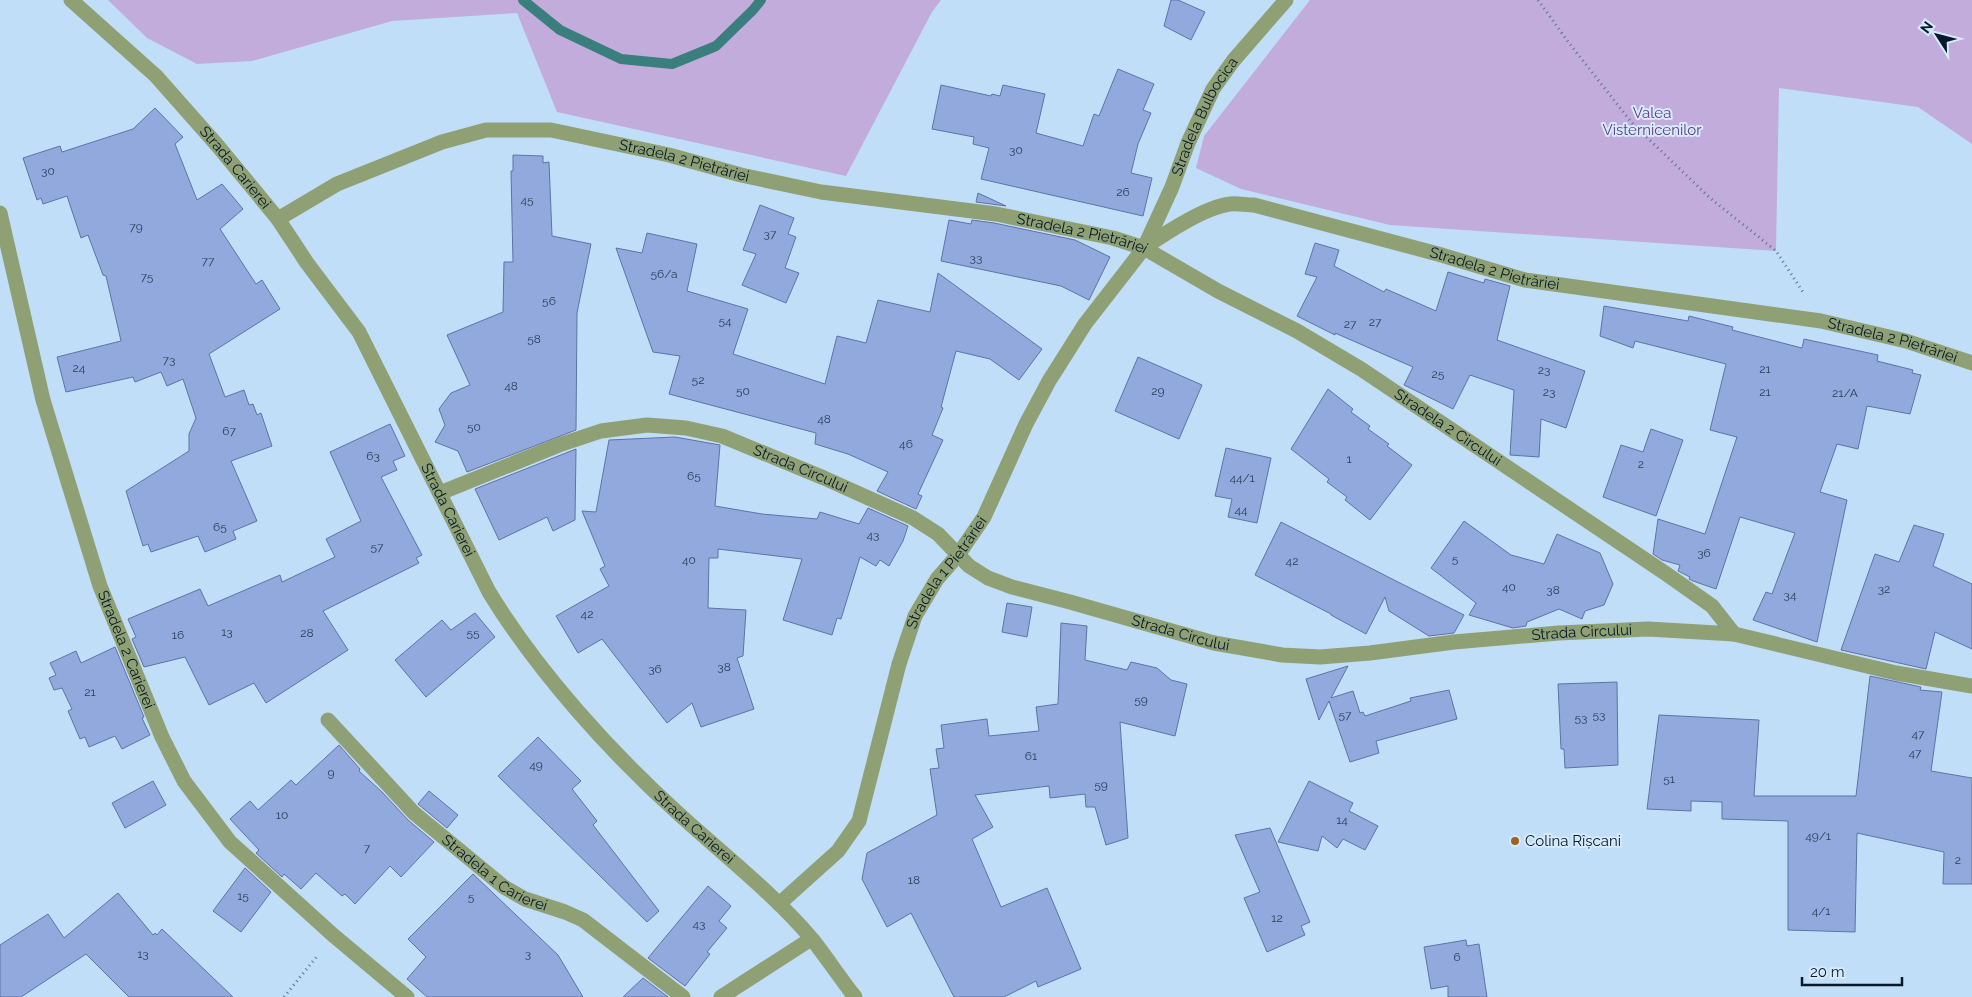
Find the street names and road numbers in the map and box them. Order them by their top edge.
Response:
street label: Stradela Bulbocica [1168,54,1242,178]
street label: Strada Carierei [196,123,275,212]
street label: Stradela 2 Pietrăriei [617,136,751,186]
street label: Stradela 2 Pietrăriei [1015,209,1151,257]
street label: Stradela 2 Pietrăriei [1428,243,1561,294]
street label: Stradela 2 Pietrăriei [1826,314,1960,366]
street label: Stradela 2 Circului [1391,385,1505,470]
street label: Strada Circului [751,441,851,497]
street label: Strada Carierei [417,460,479,559]
street label: Stradela 1 Pietrăriei [902,513,991,631]
street label: Stradela 2 Carierei [94,588,158,711]
street label: Strada Circului [1130,611,1231,655]
street label: Strada Circului [1531,621,1633,644]
street label: Strada Carierei [650,787,738,868]
street label: Stradela 1 Carierei [438,831,550,915]

